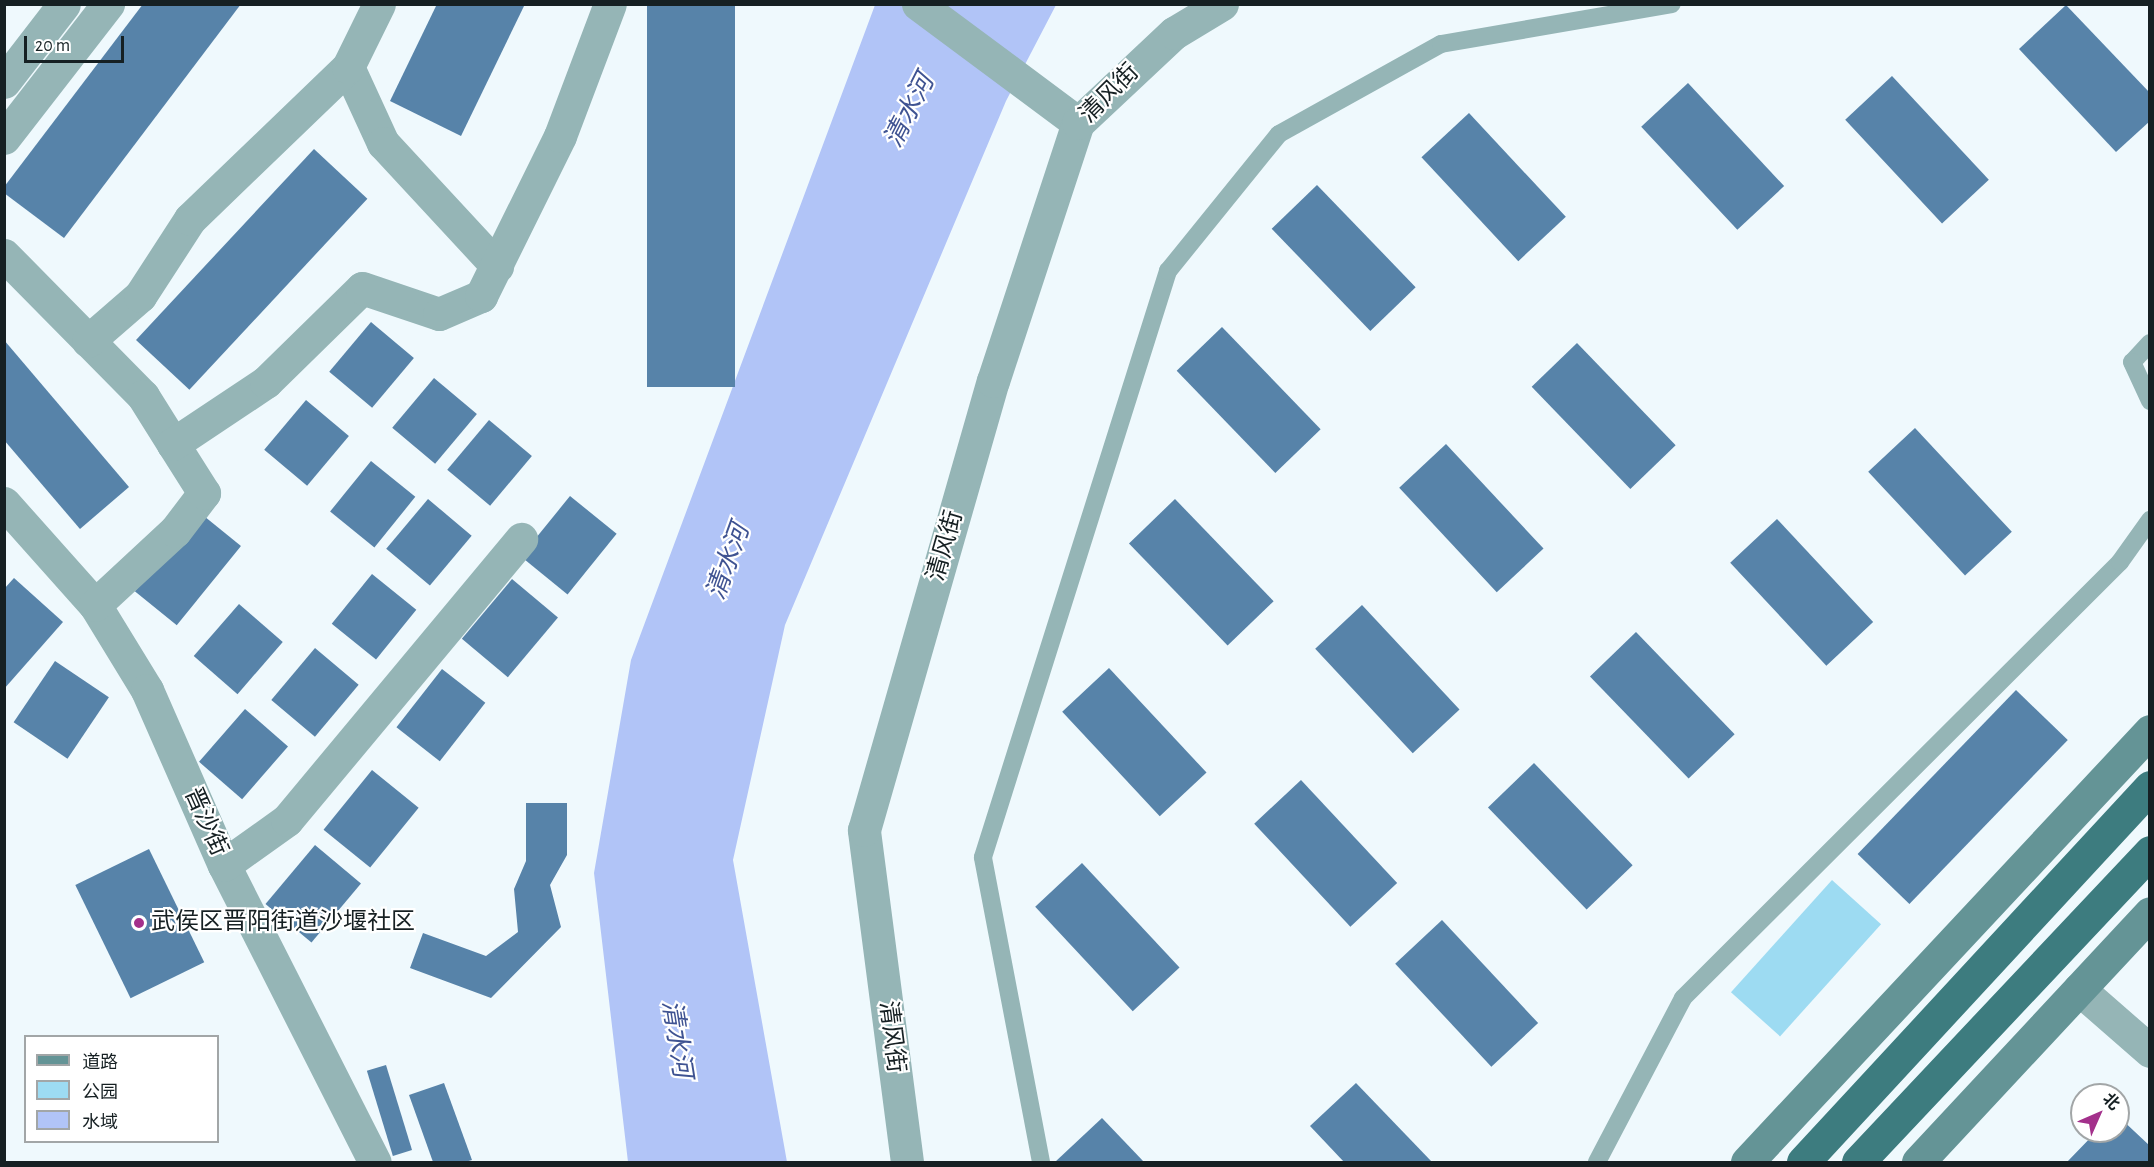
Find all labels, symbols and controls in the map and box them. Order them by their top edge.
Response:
scale bar [27,24,128,62]
text: 20 m [35,37,70,55]
street label: 清风街 [1074,58,1146,130]
water label: 清水河 [878,69,942,153]
street label: 清风街 [922,507,970,585]
water label: 清水河 [701,520,757,604]
street label: 晋沙街 [177,783,233,861]
place label: 武侯区晋阳街道沙堰社区 [151,909,415,937]
marker: 武侯区晋阳街道沙堰社区 [132,916,146,930]
water label: 清水河 [654,998,698,1080]
street label: 清风街 [872,1000,910,1074]
legend [24,1035,219,1143]
text: 道路 [82,1054,118,1072]
north arrow [2070,1083,2130,1143]
text: 公园 [82,1084,118,1102]
text: 北 [2100,1090,2123,1113]
text: 水域 [82,1114,118,1132]

